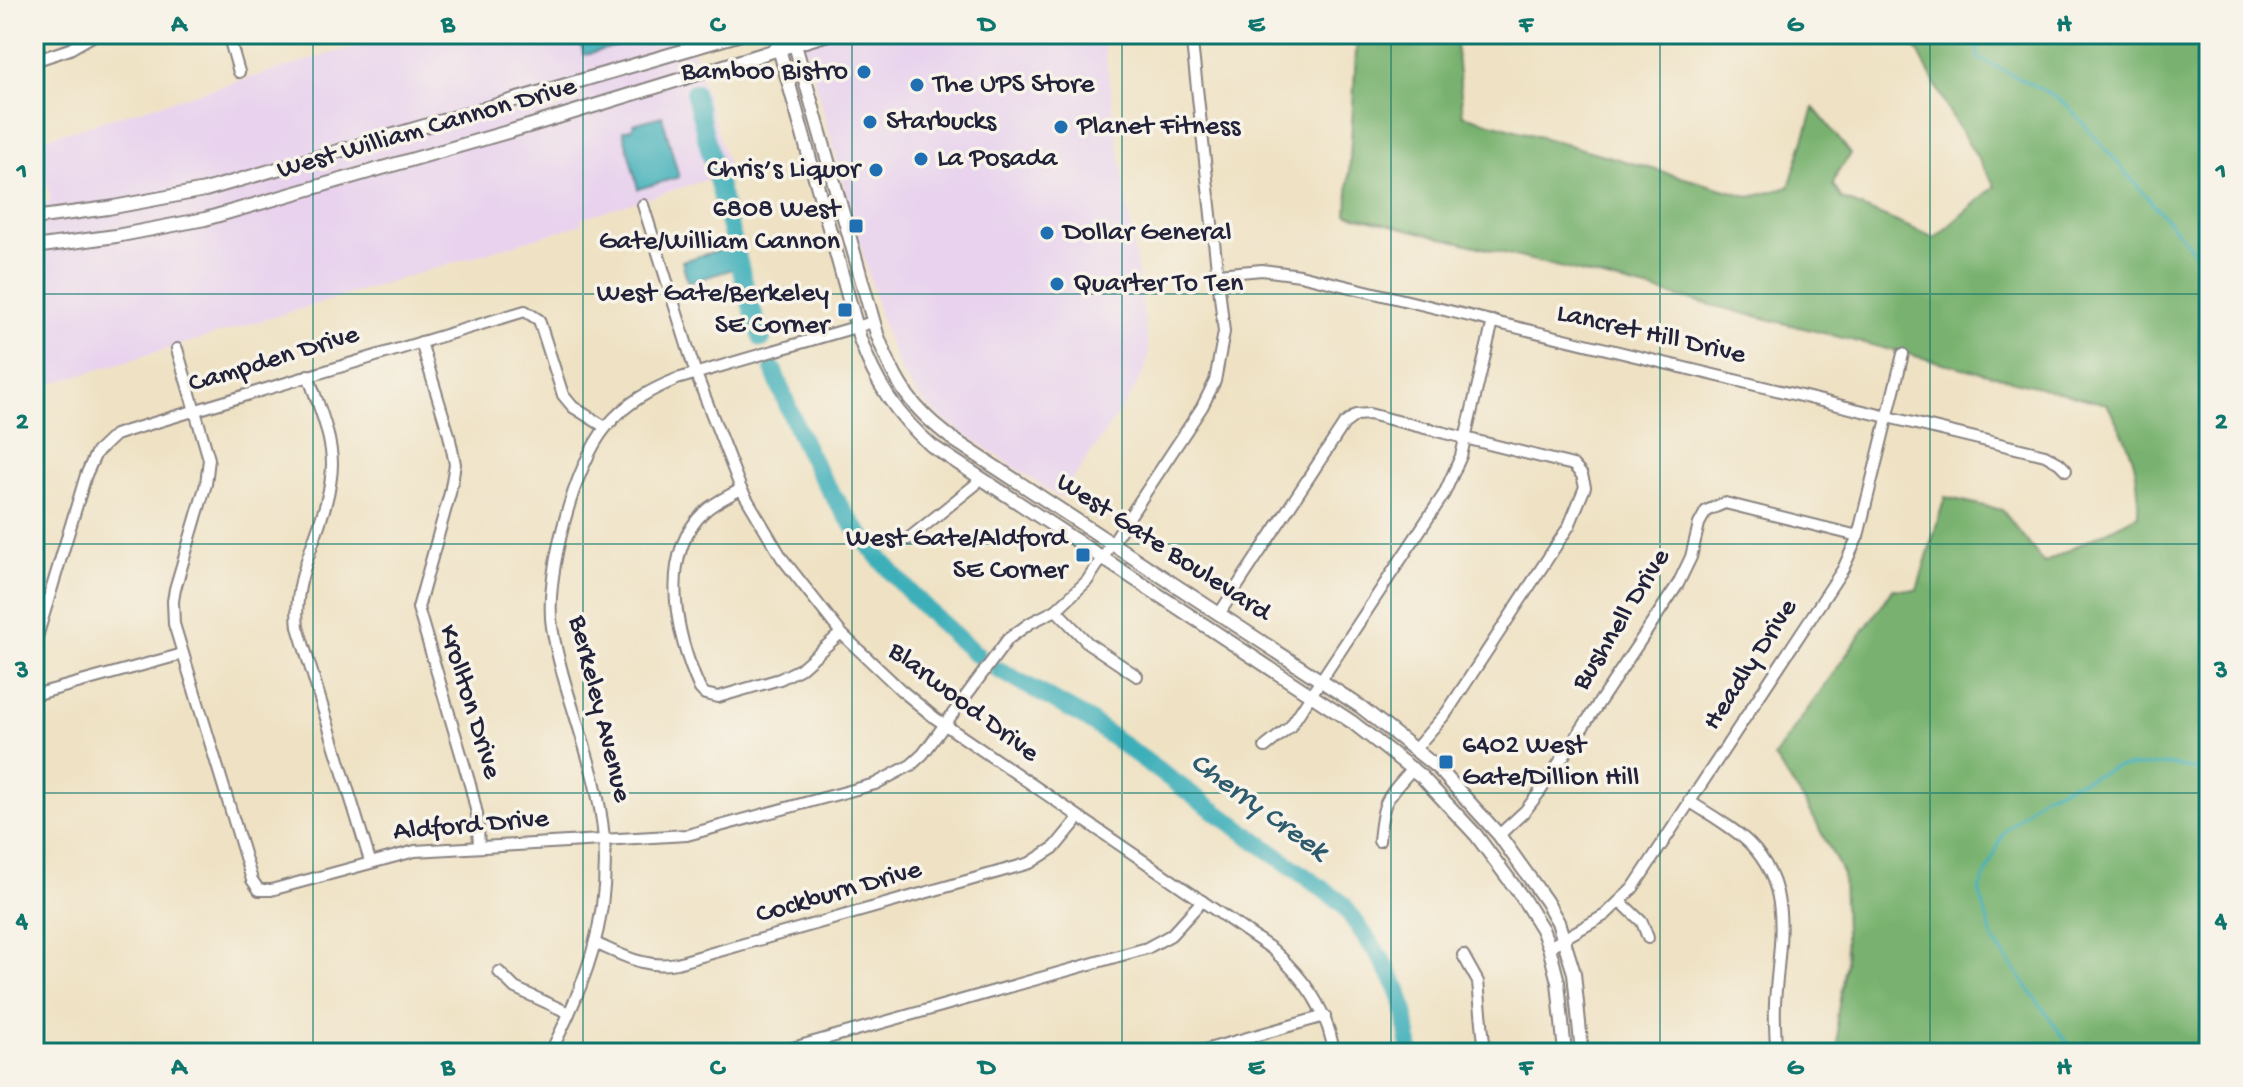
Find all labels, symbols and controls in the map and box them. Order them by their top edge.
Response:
text: A [170,11,188,42]
text: B [440,11,456,42]
text: C [710,11,727,42]
text: D [977,11,997,42]
text: E [1248,11,1266,42]
text: F [1518,11,1534,42]
text: G [1787,11,1805,42]
text: H [2057,11,2073,42]
place label: Bamboo Bistro [680,56,848,89]
marker: Bamboo Bistro [855,63,873,81]
place label: The UPS Store [931,69,1095,102]
street label: West William Cannon Drive [274,70,581,188]
marker: The UPS Store [908,76,926,94]
place label: Starbucks [886,106,997,139]
place label: Planet Fitness [1076,111,1241,144]
marker: Starbucks [861,113,879,131]
marker: Planet Fitness [1052,118,1070,136]
place label: La Posada [937,143,1059,176]
marker: La Posada [912,150,930,168]
place label: Chris’s Liquor [707,154,862,187]
text: 1 [16,158,27,189]
text: 1 [2215,158,2226,189]
marker: Chris’s Liquor [867,161,885,179]
place label: 6808 West Gate/William Cannon [599,194,843,259]
marker: 6808 West Gate/William Cannon [847,217,865,235]
place label: Dollar General [1061,217,1232,250]
marker: Dollar General [1038,224,1056,242]
place label: Quarter To Ten [1073,268,1244,301]
marker: Quarter To Ten [1048,275,1066,293]
place label: West Gate/Berkeley SE Corner [597,278,831,343]
street label: Lancret Hill Drive [1553,297,1749,373]
marker: West Gate/Berkeley SE Corner [836,301,854,319]
street label: Campden Drive [185,318,364,402]
text: 2 [16,408,29,439]
text: 2 [2215,408,2228,439]
street label: West Gate Boulevard [1050,466,1279,631]
place label: West Gate/Aldford SE Corner [846,523,1070,588]
street label: Bushnell Drive [1565,543,1679,698]
marker: West Gate/Aldford SE Corner [1074,546,1092,564]
street label: Headly Drive [1696,593,1806,737]
street label: Berkeley Avenue [560,611,638,806]
street label: Krollton Drive [430,621,508,783]
street label: Blarwood Drive [880,635,1046,771]
text: 3 [14,657,29,688]
text: 3 [2213,657,2228,688]
place label: 6402 West Gate/Dillion Hill [1462,730,1639,795]
water label: Cherry Creek [1182,746,1336,871]
marker: 6402 West Gate/Dillion Hill [1437,753,1455,771]
street label: Aldford Drive [392,803,551,849]
street label: Cockburn Drive [752,853,926,932]
text: 4 [15,907,29,938]
text: 4 [2214,907,2228,938]
text: A [170,1054,188,1085]
text: B [440,1054,456,1085]
text: C [710,1054,727,1085]
text: D [977,1054,997,1085]
text: E [1248,1054,1266,1085]
text: F [1518,1054,1534,1085]
text: G [1787,1054,1805,1085]
text: H [2057,1054,2073,1085]

